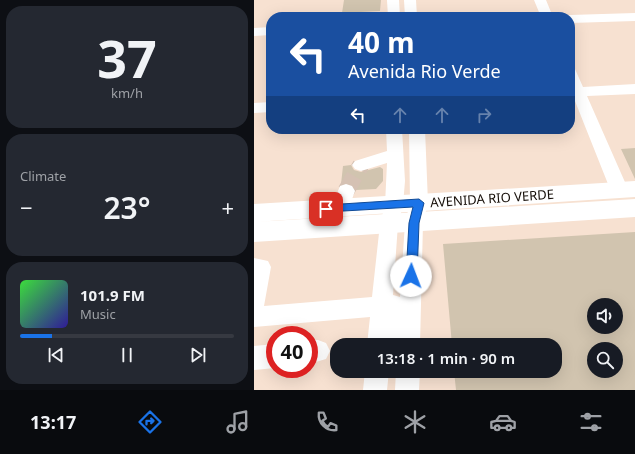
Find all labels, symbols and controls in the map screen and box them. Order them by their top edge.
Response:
text: 37 [97,22,157,93]
text: 40 m [348,23,415,61]
icon: left [282,28,334,80]
text: Avenida Rio Verde [348,59,501,83]
text: km/h [111,84,143,102]
icon: left [347,104,369,126]
icon: ahead [389,104,411,126]
icon: ahead [431,104,453,126]
icon: right [473,104,495,126]
text: Climate [20,167,66,185]
street label: AVENIDA RIO VERDE [430,185,554,211]
text: 23° [103,187,151,228]
text: − [20,192,33,222]
text: + [221,192,234,222]
pin [309,192,343,226]
icon: arrive [315,198,337,220]
position arrow [390,255,432,297]
text: 101.9 FM [80,285,145,305]
map controls [587,298,623,378]
button: sound [587,298,623,334]
text: Music [80,305,116,323]
speed limit sign: 40 [266,326,318,378]
button: search [587,342,623,378]
icon: previous [45,344,67,366]
icon: pause [116,344,138,366]
icon: next [187,344,209,366]
text: 13:18 · 1 min · 90 m [377,348,515,368]
icon: directions [136,408,164,436]
icon: music [224,408,252,436]
icon: phone [313,408,341,436]
icon: climate [401,408,429,436]
icon: car [489,408,517,436]
icon: filters [577,408,605,436]
text: 13:17 [30,410,76,434]

